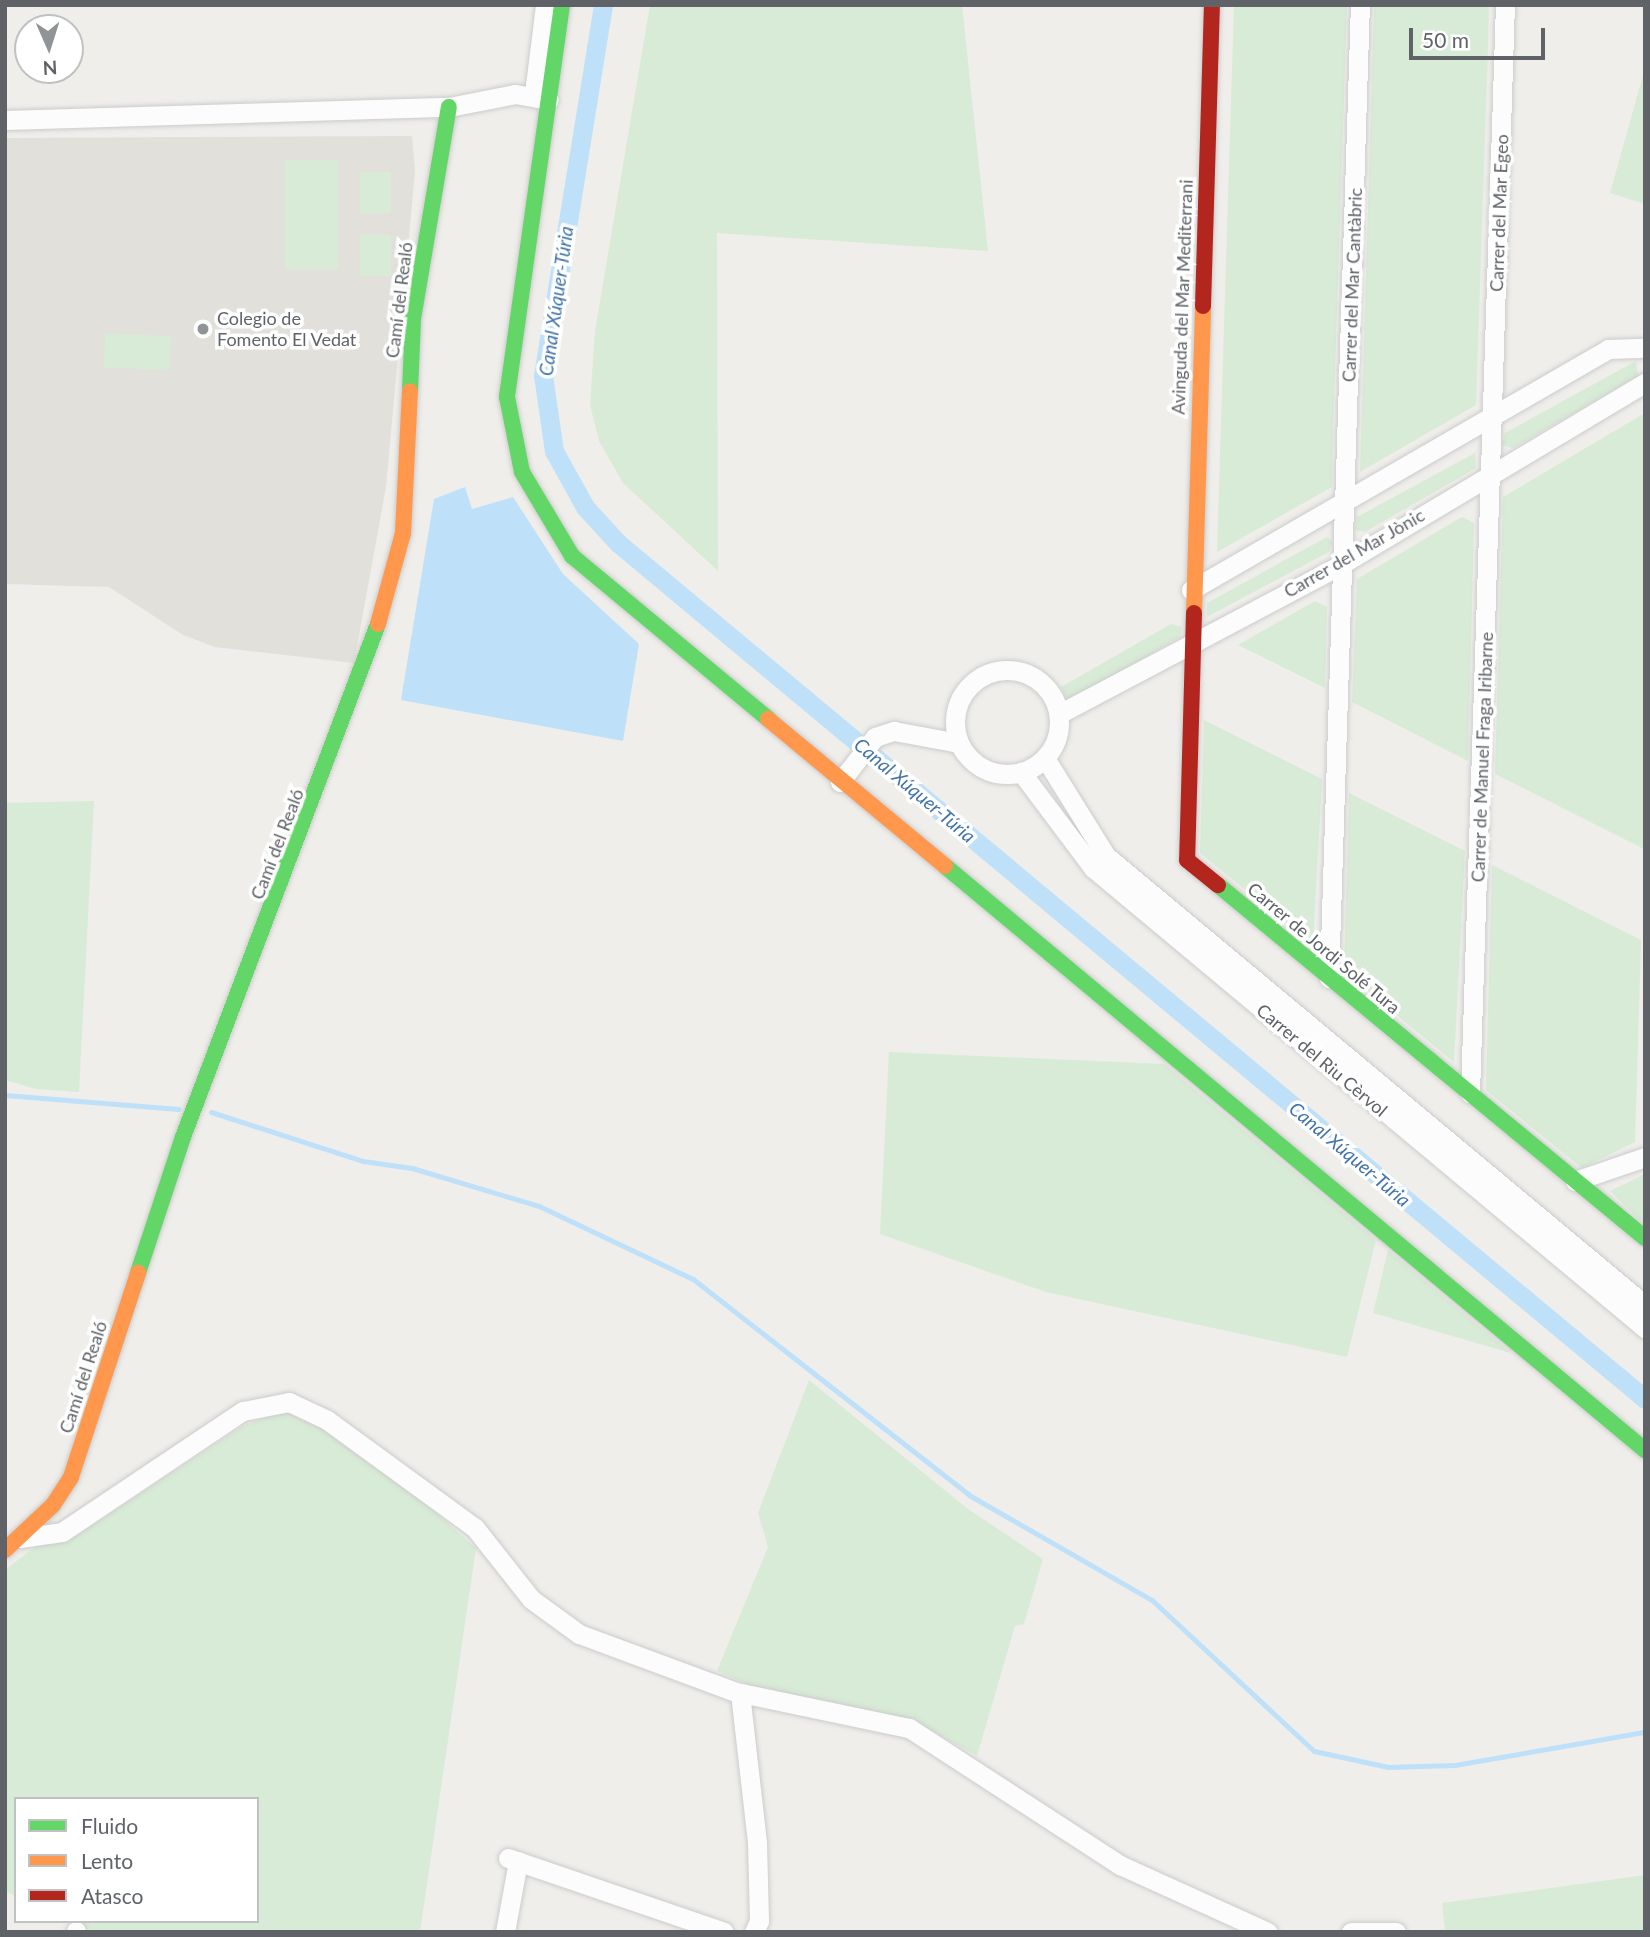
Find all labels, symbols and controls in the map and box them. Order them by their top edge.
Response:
north arrow [14,14,84,84]
scale bar [1412,14,1548,58]
text: 50 m [1422,27,1469,52]
text: N [42,57,58,80]
street label: Carrer del Mar Egeo [1485,133,1513,293]
street label: Avinguda del Mar Mediterrani [1167,179,1197,415]
street label: Carrer del Mar Cantàbric [1338,187,1366,383]
water label: Canal Xúquer-Túria [534,225,578,377]
street label: Camí del Realó [381,241,417,359]
place label: Colegio de Fomento El Vedat [217,308,357,350]
marker: Colegio de Fomento El Vedat [195,321,211,337]
street label: Carrer del Mar Jònic [1279,504,1429,602]
street label: Carrer de Manuel Fraga Iribarne [1467,631,1497,883]
water label: Canal Xúquer-Túria [850,733,980,847]
street label: Camí del Realó [246,786,308,902]
street label: Carrer de Jordi Solé Tura [1243,877,1405,1019]
street label: Carrer del Riu Cèrvol [1252,999,1392,1121]
water label: Canal Xúquer-Túria [1285,1097,1415,1211]
street label: Camí del Realó [55,1318,111,1436]
legend [14,1797,259,1923]
text: Fluido [81,1813,138,1838]
text: Lento [81,1848,133,1873]
text: Atasco [81,1883,143,1908]

